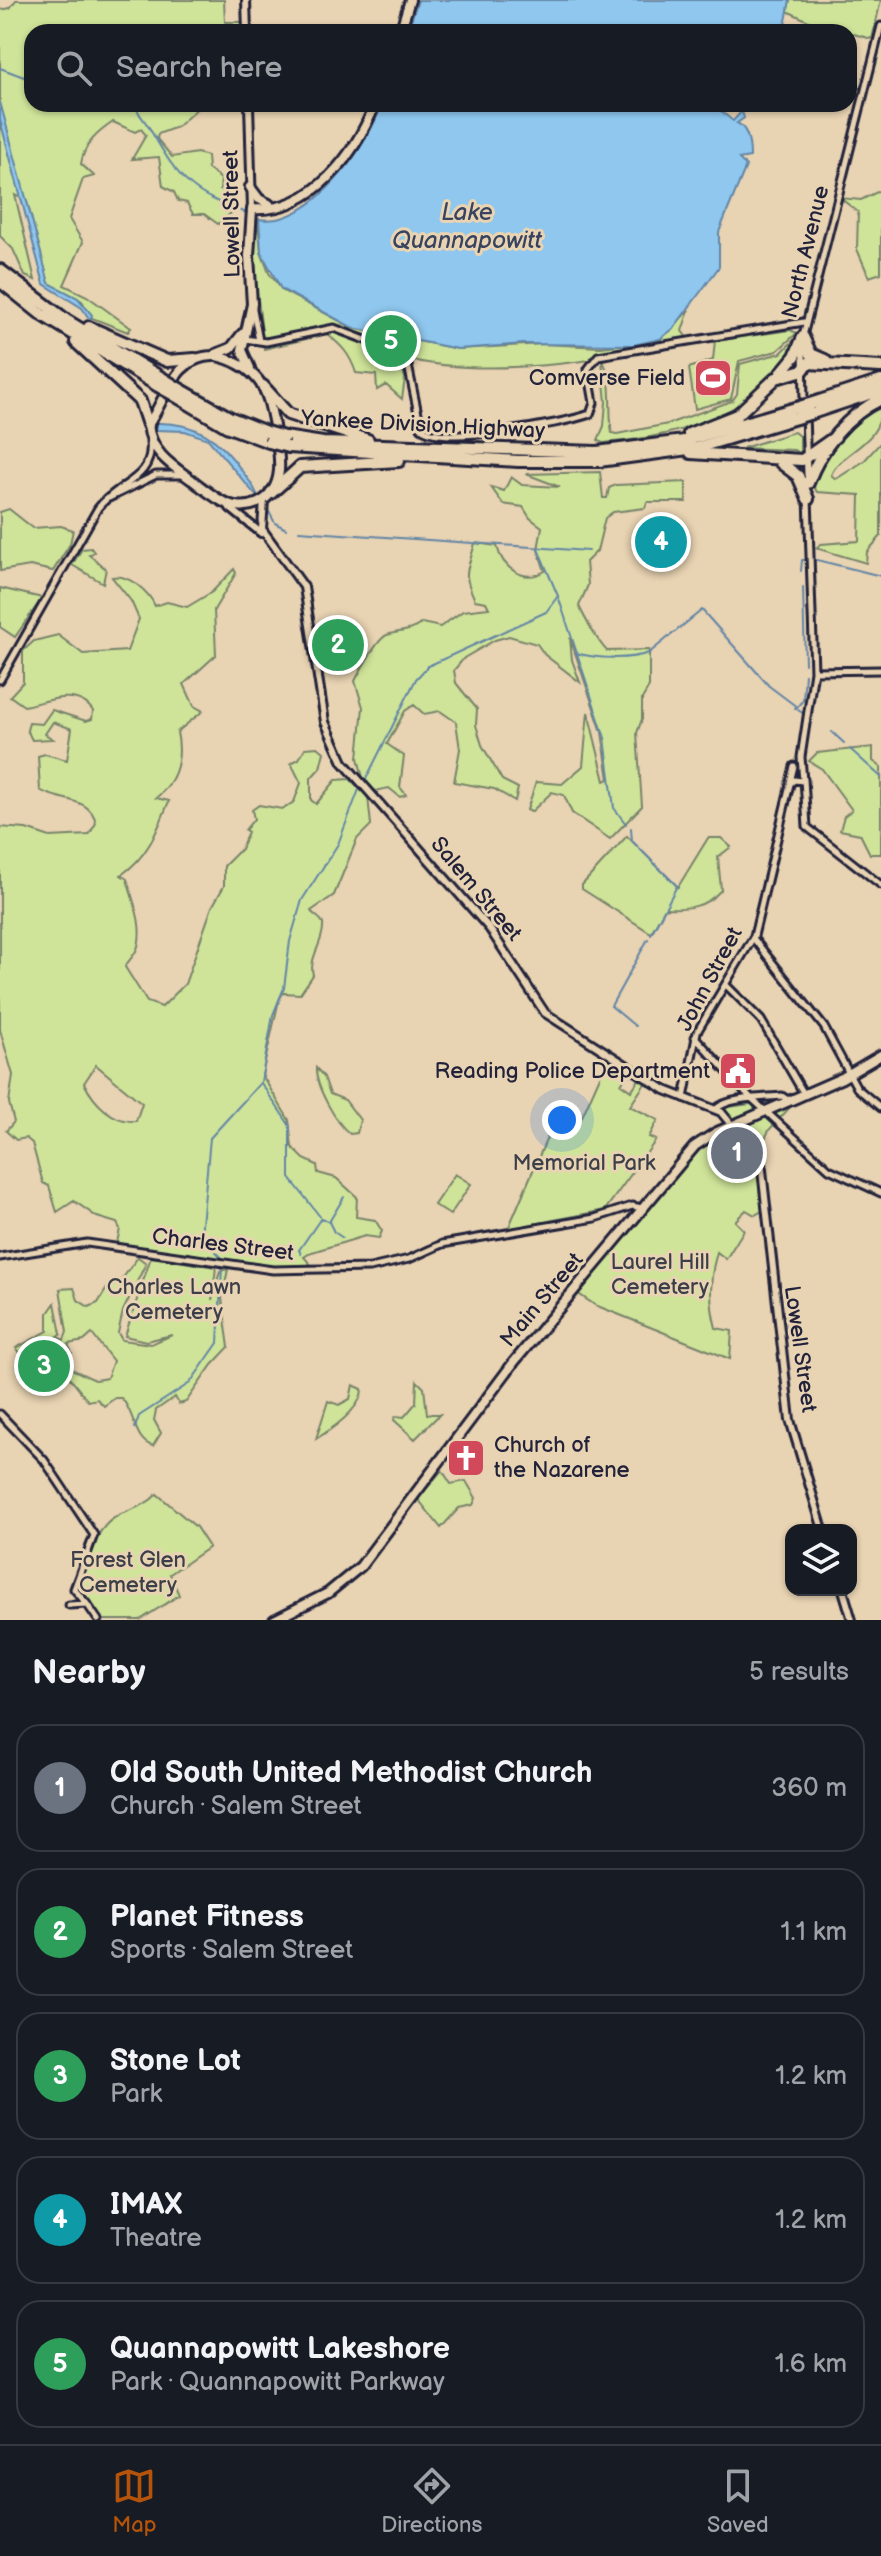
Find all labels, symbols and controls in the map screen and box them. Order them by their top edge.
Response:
search box [24,24,857,112]
icon: search [52,46,96,90]
text: Search here [116,50,282,86]
street label: Lowell Street [217,150,247,278]
street label: North Avenue [776,183,836,321]
water label: Lake Quannapowitt [392,198,543,255]
pin: 5 [365,311,417,371]
sports icon: Comverse Field [692,357,734,399]
place label: Comverse Field [529,365,685,392]
street label: Yankee Division Highway [299,405,546,445]
pin: 4 [635,512,687,572]
pin: 2 [312,615,364,675]
street label: Salem Street [425,831,528,947]
street label: John Street [671,922,749,1036]
public building icon: Reading Police Department [717,1050,759,1092]
place label: Reading Police Department [435,1058,710,1085]
your location [542,1100,582,1140]
pin: 1 [711,1123,763,1183]
park label: Memorial Park [512,1150,656,1177]
street label: Charles Street [150,1223,296,1267]
street label: Main Street [495,1247,589,1353]
park label: Laurel Hill Cemetery [610,1249,710,1301]
park label: Charles Lawn Cemetery [107,1274,241,1326]
street label: Lowell Street [778,1284,822,1414]
pin: 3 [18,1336,70,1396]
place label: Church of the Nazarene [494,1432,630,1484]
church icon: Church of the Nazarene [445,1437,487,1479]
map controls [785,1524,857,1596]
button: layers [785,1524,857,1596]
park label: Forest Glen Cemetery [70,1547,186,1599]
text: Nearby [32,1652,146,1693]
text: 5 results [749,1657,849,1688]
text: Old South United Methodist Church [110,1755,592,1791]
text: 1 [55,1773,65,1804]
text: 360 m [771,1773,847,1804]
text: Church · Salem Street [110,1791,362,1822]
text: Planet Fitness [110,1899,304,1935]
text: 2 [52,1917,68,1948]
text: 1.1 km [781,1917,847,1948]
text: Sports · Salem Street [110,1935,353,1966]
text: Stone Lot [110,2043,241,2079]
text: 3 [52,2061,68,2092]
text: 1.2 km [775,2061,847,2092]
text: Park [110,2079,162,2110]
text: IMAX [110,2187,182,2223]
text: 4 [52,2205,68,2236]
text: 1.2 km [775,2205,847,2236]
text: Theatre [110,2223,202,2254]
text: Quannapowitt Lakeshore [110,2331,450,2367]
text: 5 [52,2349,68,2380]
text: 1.6 km [775,2349,847,2380]
text: Park · Quannapowitt Parkway [110,2367,445,2398]
tab: Map [112,2464,157,2539]
tab: Directions [381,2464,482,2539]
tab: Saved [707,2464,769,2539]

